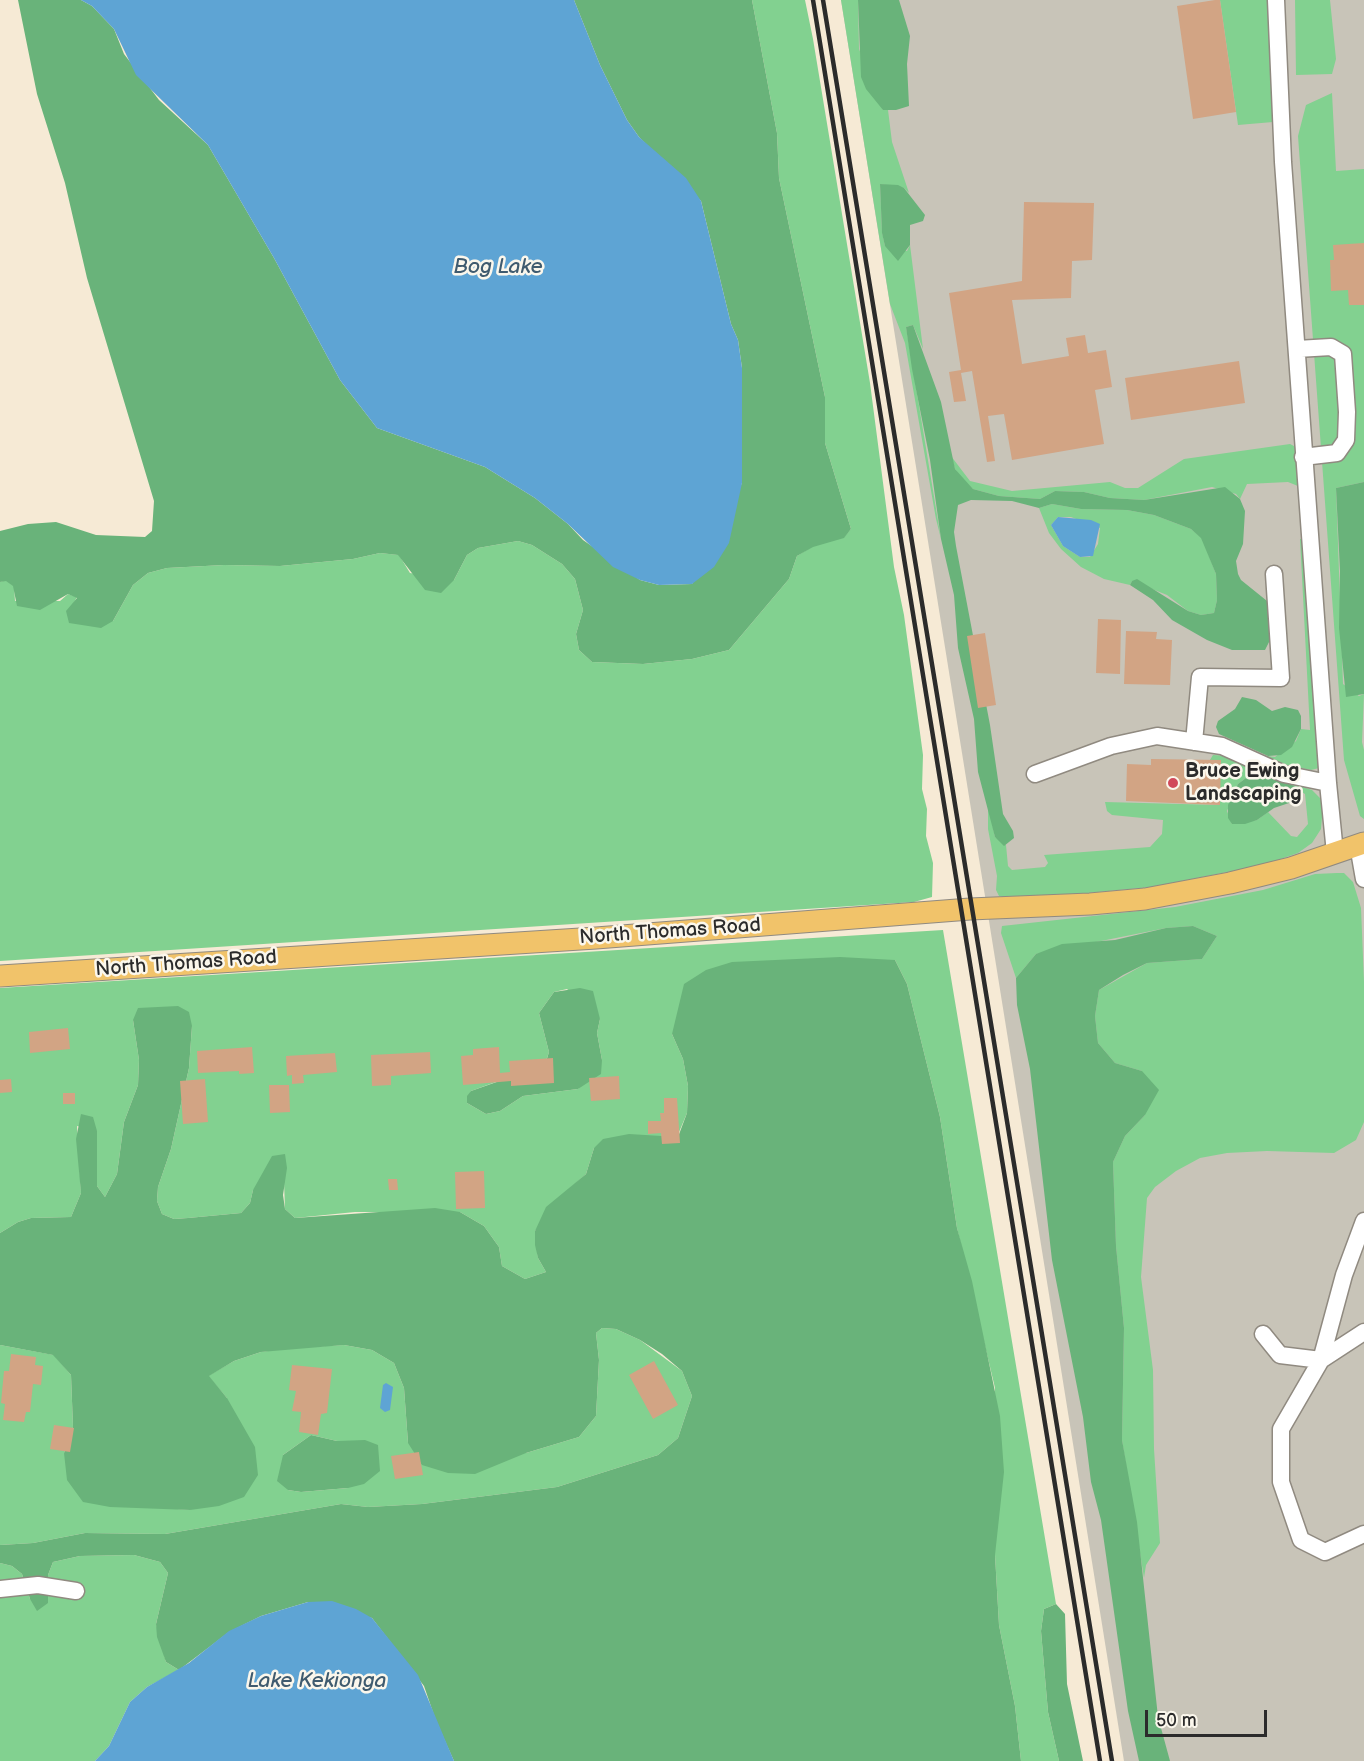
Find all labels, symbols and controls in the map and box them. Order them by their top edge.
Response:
water label: Bog Lake [453,255,543,281]
place label: Bruce Ewing Landscaping [1185,760,1302,807]
marker: Bruce Ewing Landscaping [1166,776,1180,790]
street label: North Thomas Road [578,914,762,950]
street label: North Thomas Road [94,946,278,982]
water label: Lake Kekionga [247,1669,387,1695]
scale bar [1148,1698,1270,1736]
text: 50 m [1156,1710,1197,1731]

